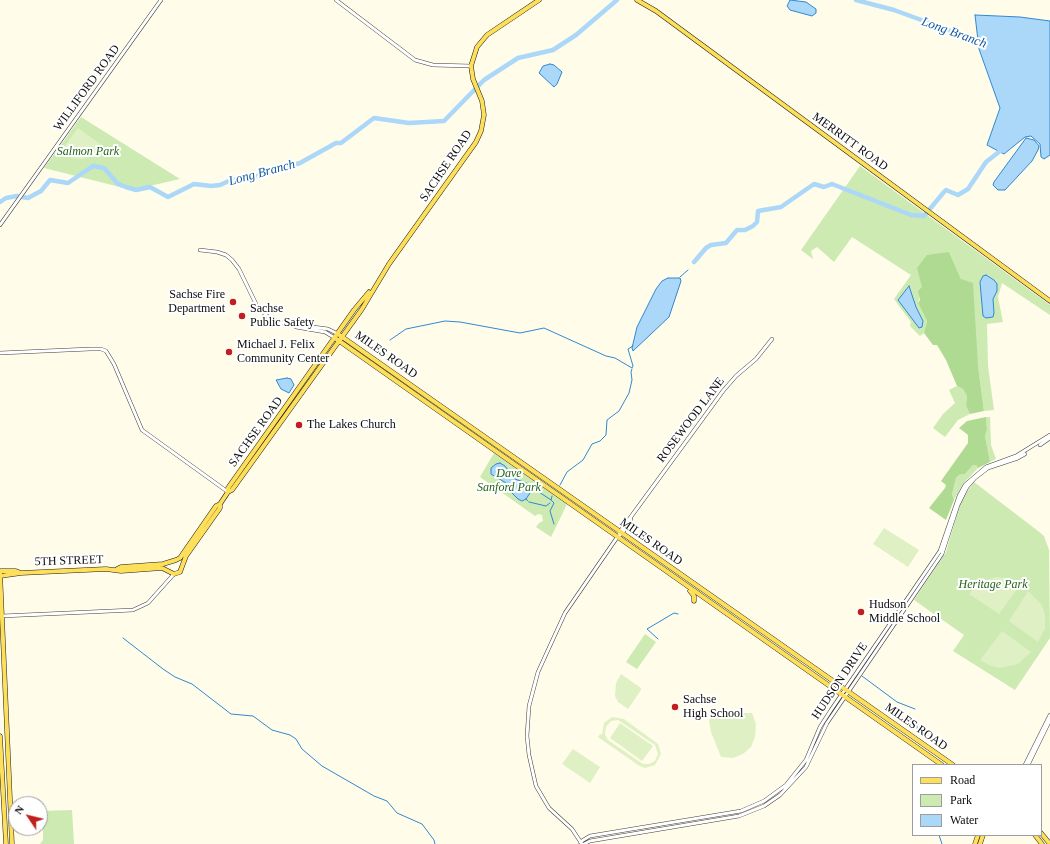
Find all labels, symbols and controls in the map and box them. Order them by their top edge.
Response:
water label: Long Branch [919,14,989,52]
street label: WILLIFORD ROAD [51,42,123,134]
street label: MERRITT ROAD [809,110,891,174]
street label: SACHSE ROAD [417,128,475,204]
park label: Salmon Park [57,145,119,159]
water label: Long Branch [227,157,297,189]
place label: Sachse Fire Department [168,288,225,316]
marker: Sachse Fire Department [228,297,238,307]
place label: Sachse Public Safety [250,302,314,330]
marker: Sachse Public Safety [237,311,247,321]
street label: MILES ROAD [352,328,420,382]
place label: Michael J. Felix Community Center [237,338,329,366]
marker: Michael J. Felix Community Center [224,347,234,357]
street label: ROSEWOOD LANE [654,375,728,465]
street label: SACHSE ROAD [226,394,286,470]
place label: The Lakes Church [307,418,396,432]
marker: The Lakes Church [294,420,304,430]
park label: Dave Sanford Park [477,467,541,495]
street label: MILES ROAD [617,515,685,569]
street label: 5TH STREET [34,553,104,569]
park label: Heritage Park [959,578,1027,592]
place label: Hudson Middle School [869,598,940,626]
marker: Hudson Middle School [856,607,866,617]
street label: HUDSON DRIVE [809,640,871,722]
place label: Sachse High School [683,693,743,721]
street label: MILES ROAD [882,700,950,754]
marker: Sachse High School [670,702,680,712]
legend [912,764,1042,836]
text: Road [950,773,975,787]
text: Park [950,793,972,807]
north arrow [8,796,48,836]
text: N [12,803,26,816]
text: Water [950,813,978,827]

